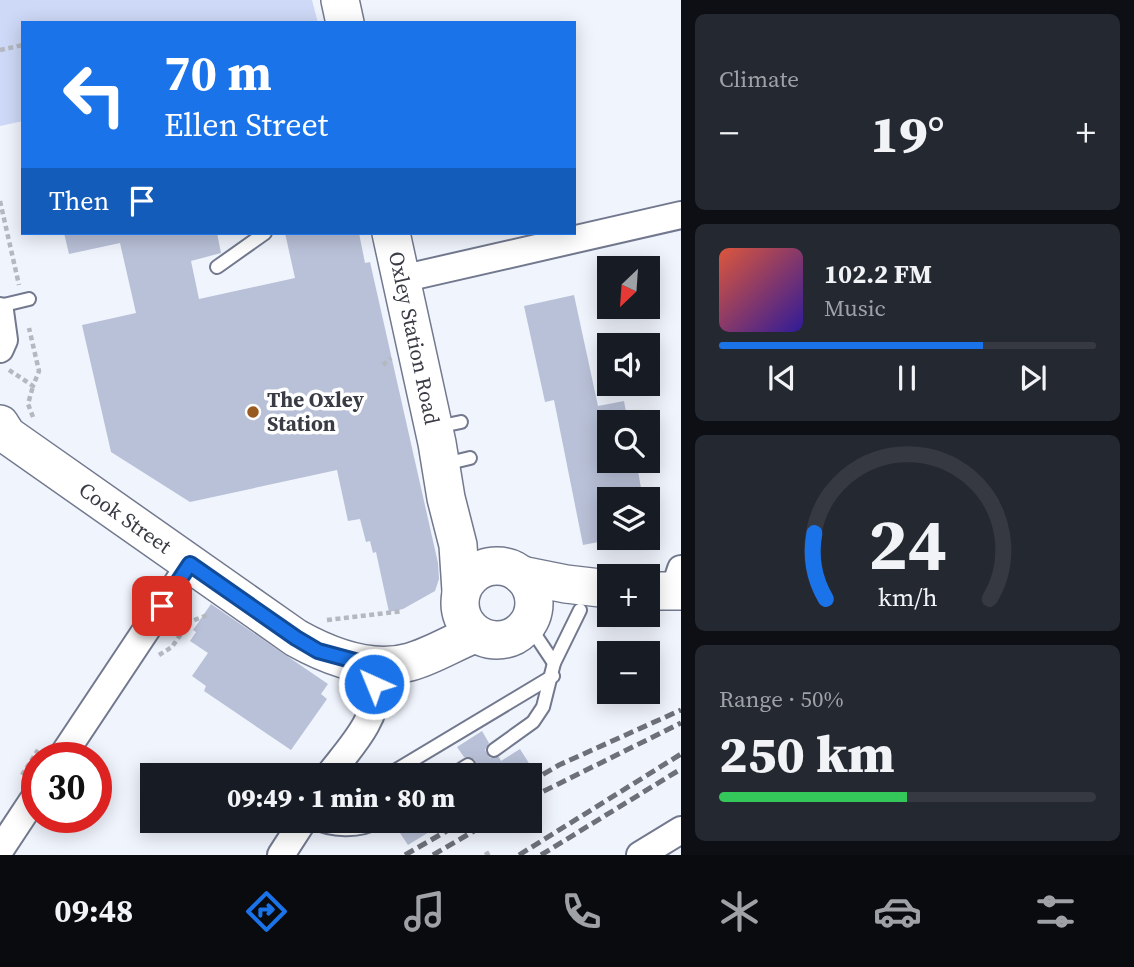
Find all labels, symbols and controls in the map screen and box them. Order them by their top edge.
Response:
text: 70 m [164,39,272,106]
icon: left [49,49,140,140]
text: Climate [719,63,799,95]
text: 19° [870,98,945,169]
text: Ellen Street [164,103,328,147]
text: − [719,107,739,159]
text: + [1076,107,1096,159]
icon: arrive [123,182,161,220]
text: Then [49,183,109,219]
street label: Oxley Station Road [382,249,447,427]
north arrow [597,256,660,318]
map controls [597,256,660,704]
text: 102.2 FM [824,256,932,292]
text: Music [824,292,886,324]
button: sound [597,333,660,396]
icon: previous [763,359,801,397]
icon: pause [888,359,926,397]
icon: next [1014,359,1052,397]
place label: The Oxley Station [267,385,365,438]
marker: The Oxley Station [245,404,261,420]
button: search [597,410,660,473]
street label: Cook Street [73,475,177,560]
button: layers [597,487,660,550]
text: 24 [868,494,947,593]
button: + [597,564,660,627]
pin [132,576,192,636]
text: km/h [878,579,937,613]
icon: arrive [143,587,181,625]
button: − [597,641,660,704]
position arrow [337,647,411,721]
text: Range · 50% [719,683,844,715]
text: 250 km [719,718,895,789]
speed limit sign: 30 [21,742,112,833]
text: 09:49 · 1 min · 80 m [227,780,455,816]
icon: directions [242,887,291,936]
icon: music [400,887,449,936]
icon: phone [557,887,606,936]
icon: climate [715,887,764,936]
icon: car [873,887,922,936]
icon: filters [1031,887,1080,936]
text: 09:48 [54,889,133,933]

